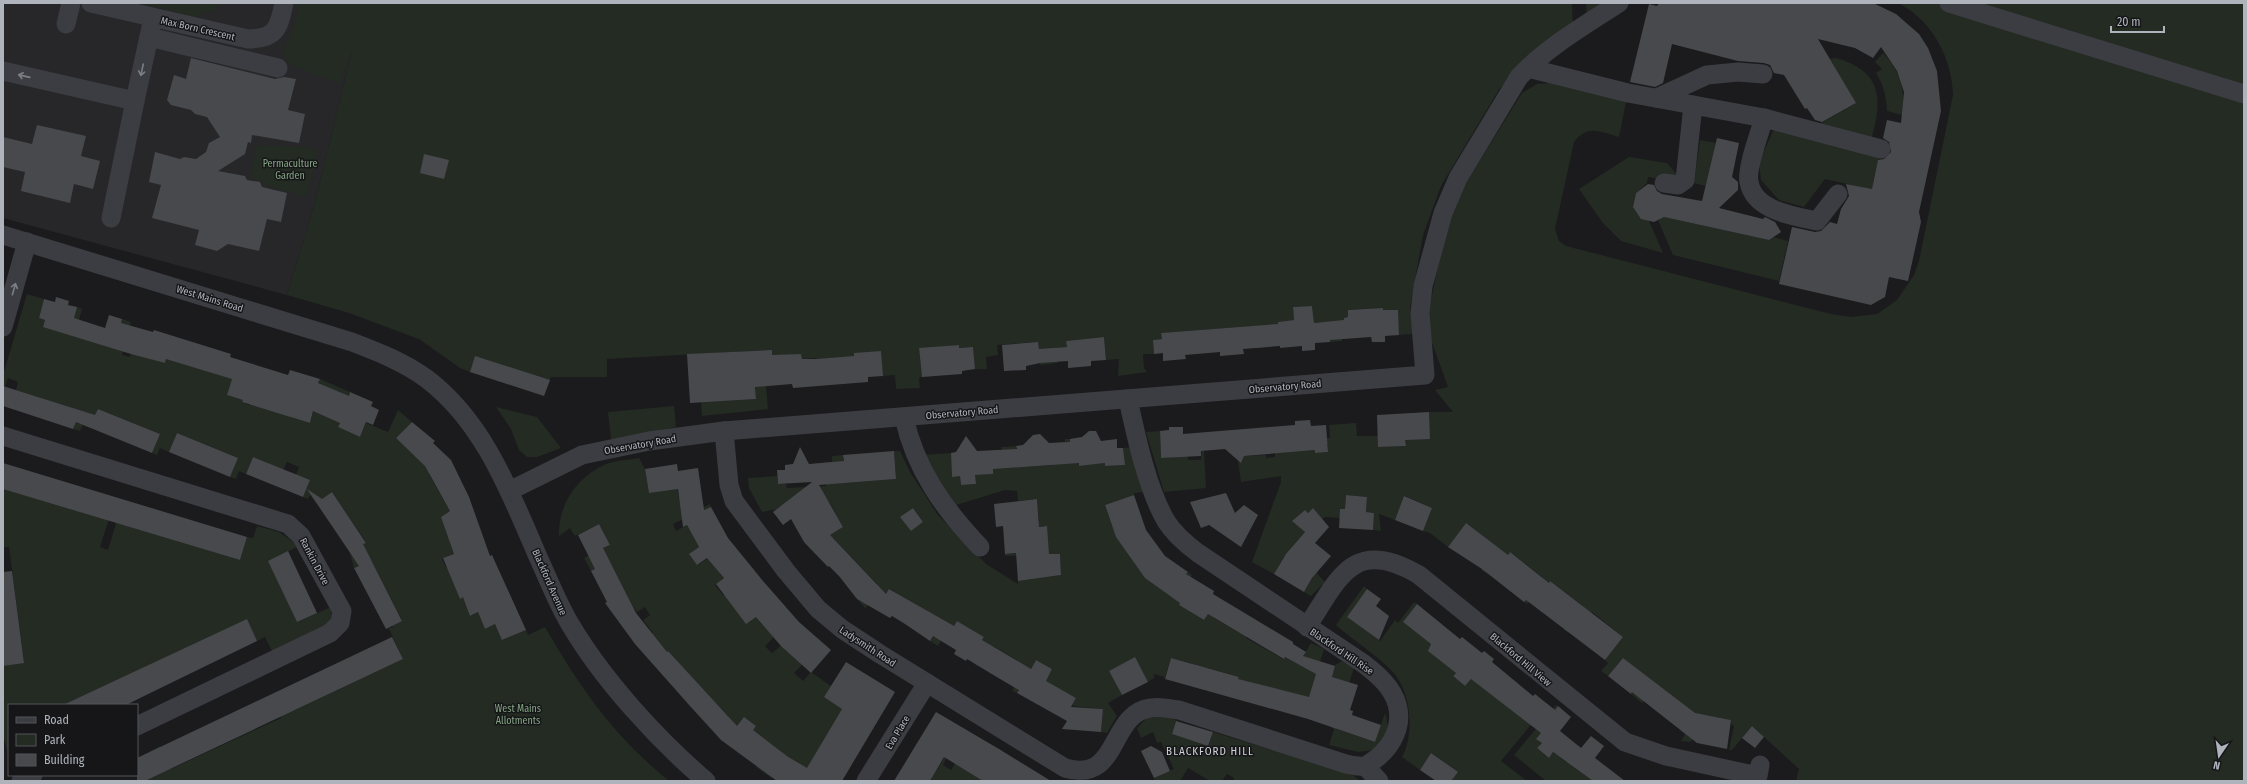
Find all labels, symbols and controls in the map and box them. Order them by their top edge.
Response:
scale bar [2111,8,2164,34]
street label: Max Born Crescent [160,15,237,43]
text: 20 m [2117,15,2141,29]
one-way arrow [138,63,146,76]
one-way arrow [18,72,31,80]
park label: Permaculture Garden [263,158,317,182]
one-way arrow [11,283,18,296]
street label: West Mains Road [175,283,245,315]
street label: Observatory Road [1248,378,1322,396]
street label: Observatory Road [925,404,999,422]
street label: Observatory Road [603,433,677,457]
street label: Rankin Drive [297,536,332,587]
street label: Blackford Avenue [529,547,569,617]
street label: Ladysmith Road [837,624,898,670]
street label: Blackford Hill Rise [1307,626,1376,678]
street label: Blackford Hill View [1487,631,1554,689]
park label: West Mains Allotments [495,703,541,727]
legend [8,704,138,776]
text: Road [44,713,69,727]
street label: Eva Place [883,713,913,752]
text: Park [44,733,66,747]
north arrow [2199,736,2239,776]
district label: BLACKFORD HILL [1166,745,1254,758]
text: Building [44,753,85,767]
text: N [2212,758,2222,772]

